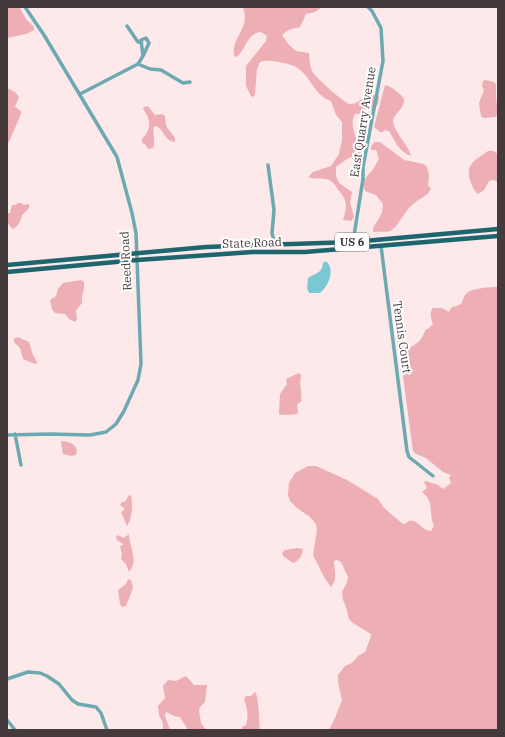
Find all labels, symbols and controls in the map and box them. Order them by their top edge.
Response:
street label: East Quarry Avenue [346,65,379,178]
street label: Reed Road [116,231,135,291]
road number: US 6 [335,233,369,251]
street label: State Road [222,234,282,251]
street label: Tennis Court [390,300,415,374]

